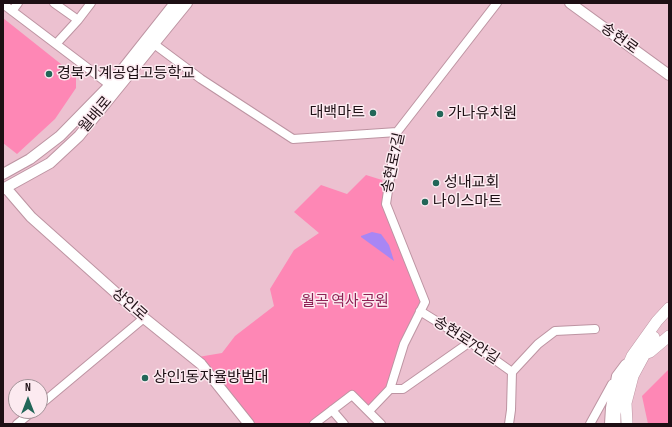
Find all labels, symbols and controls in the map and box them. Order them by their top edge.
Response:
street label: 송현로 [597,20,641,58]
place label: 경북기계공업고등학교 [57,65,195,83]
marker: 경북기계공업고등학교 [44,69,54,79]
street label: 월배로 [76,93,116,137]
place label: 대백마트 [310,104,365,122]
place label: 가나유치원 [448,105,517,123]
marker: 대백마트 [368,108,378,118]
marker: 가나유치원 [435,109,445,119]
street label: 송현로7길 [379,131,409,195]
place label: 성내교회 [444,174,499,192]
marker: 성내교회 [431,178,441,188]
place label: 나이스마트 [433,193,502,211]
marker: 나이스마트 [420,197,430,207]
street label: 상인로 [107,285,151,325]
park label: 월곡 역사 공원 [301,293,389,311]
street label: 송현로7안길 [430,313,502,369]
place label: 상인1동자율방범대 [153,369,269,387]
marker: 상인1동자율방범대 [140,373,150,383]
north arrow [8,379,48,419]
text: N [25,381,31,394]

